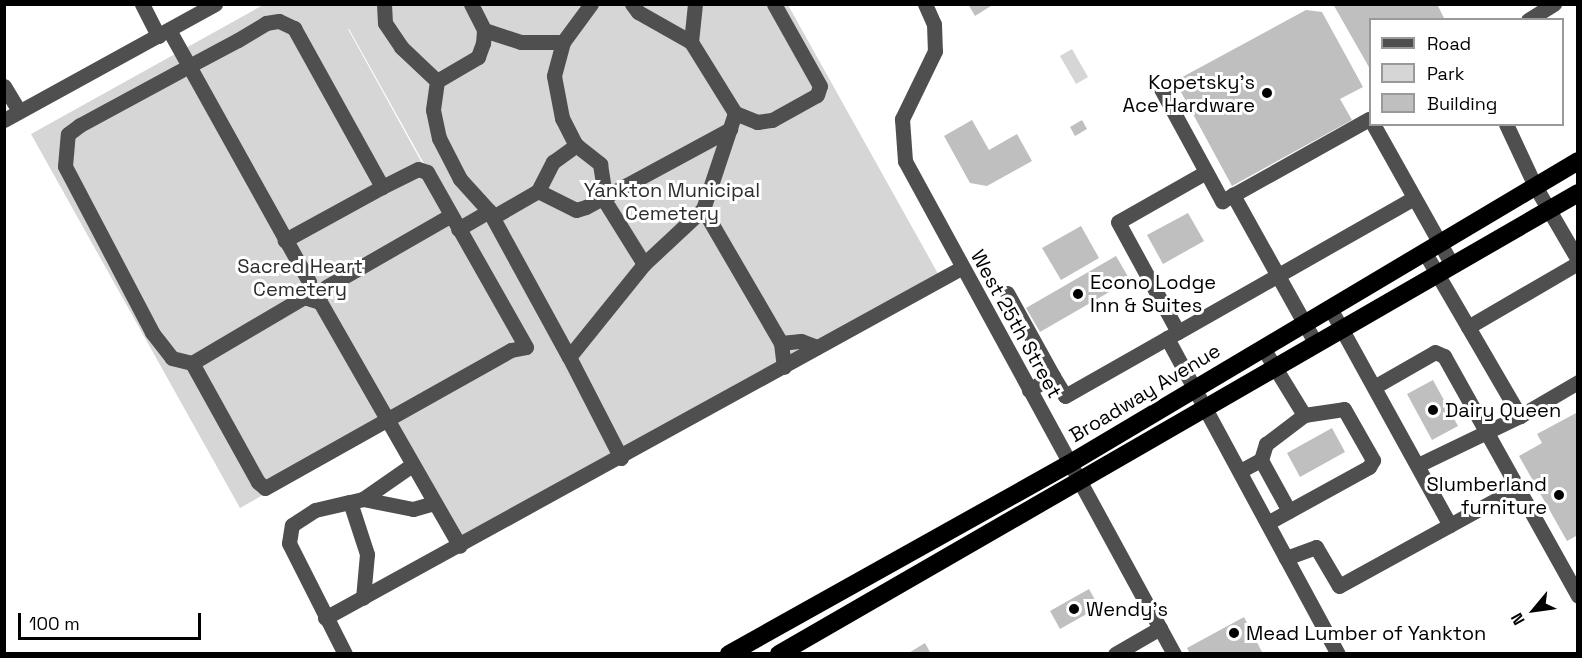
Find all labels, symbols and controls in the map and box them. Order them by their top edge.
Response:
legend [1369,18,1564,126]
text: Road [1427,32,1471,55]
text: Park [1427,62,1464,85]
place label: Kopetsky's Ace Hardware [1122,70,1255,117]
marker: Kopetsky's Ace Hardware [1260,86,1274,100]
text: Building [1427,92,1497,115]
park label: Yankton Municipal Cemetery [584,179,760,226]
street label: West 25th Street [965,246,1067,402]
park label: Sacred Heart Cemetery [237,255,363,302]
place label: Econo Lodge Inn & Suites [1090,270,1216,317]
marker: Econo Lodge Inn & Suites [1071,287,1085,301]
street label: Broadway Avenue [1065,338,1225,448]
place label: Dairy Queen [1445,398,1561,422]
marker: Dairy Queen [1426,403,1440,417]
place label: Slumberland furniture [1427,472,1547,519]
marker: Slumberland furniture [1552,488,1566,502]
north arrow [1504,580,1564,640]
place label: Wendy's [1086,597,1168,621]
scale bar [21,601,204,639]
marker: Wendy's [1067,602,1081,616]
text: N [1506,609,1530,629]
text: 100 m [29,612,80,635]
place label: Mead Lumber of Yankton [1246,621,1487,645]
marker: Mead Lumber of Yankton [1227,626,1241,640]

